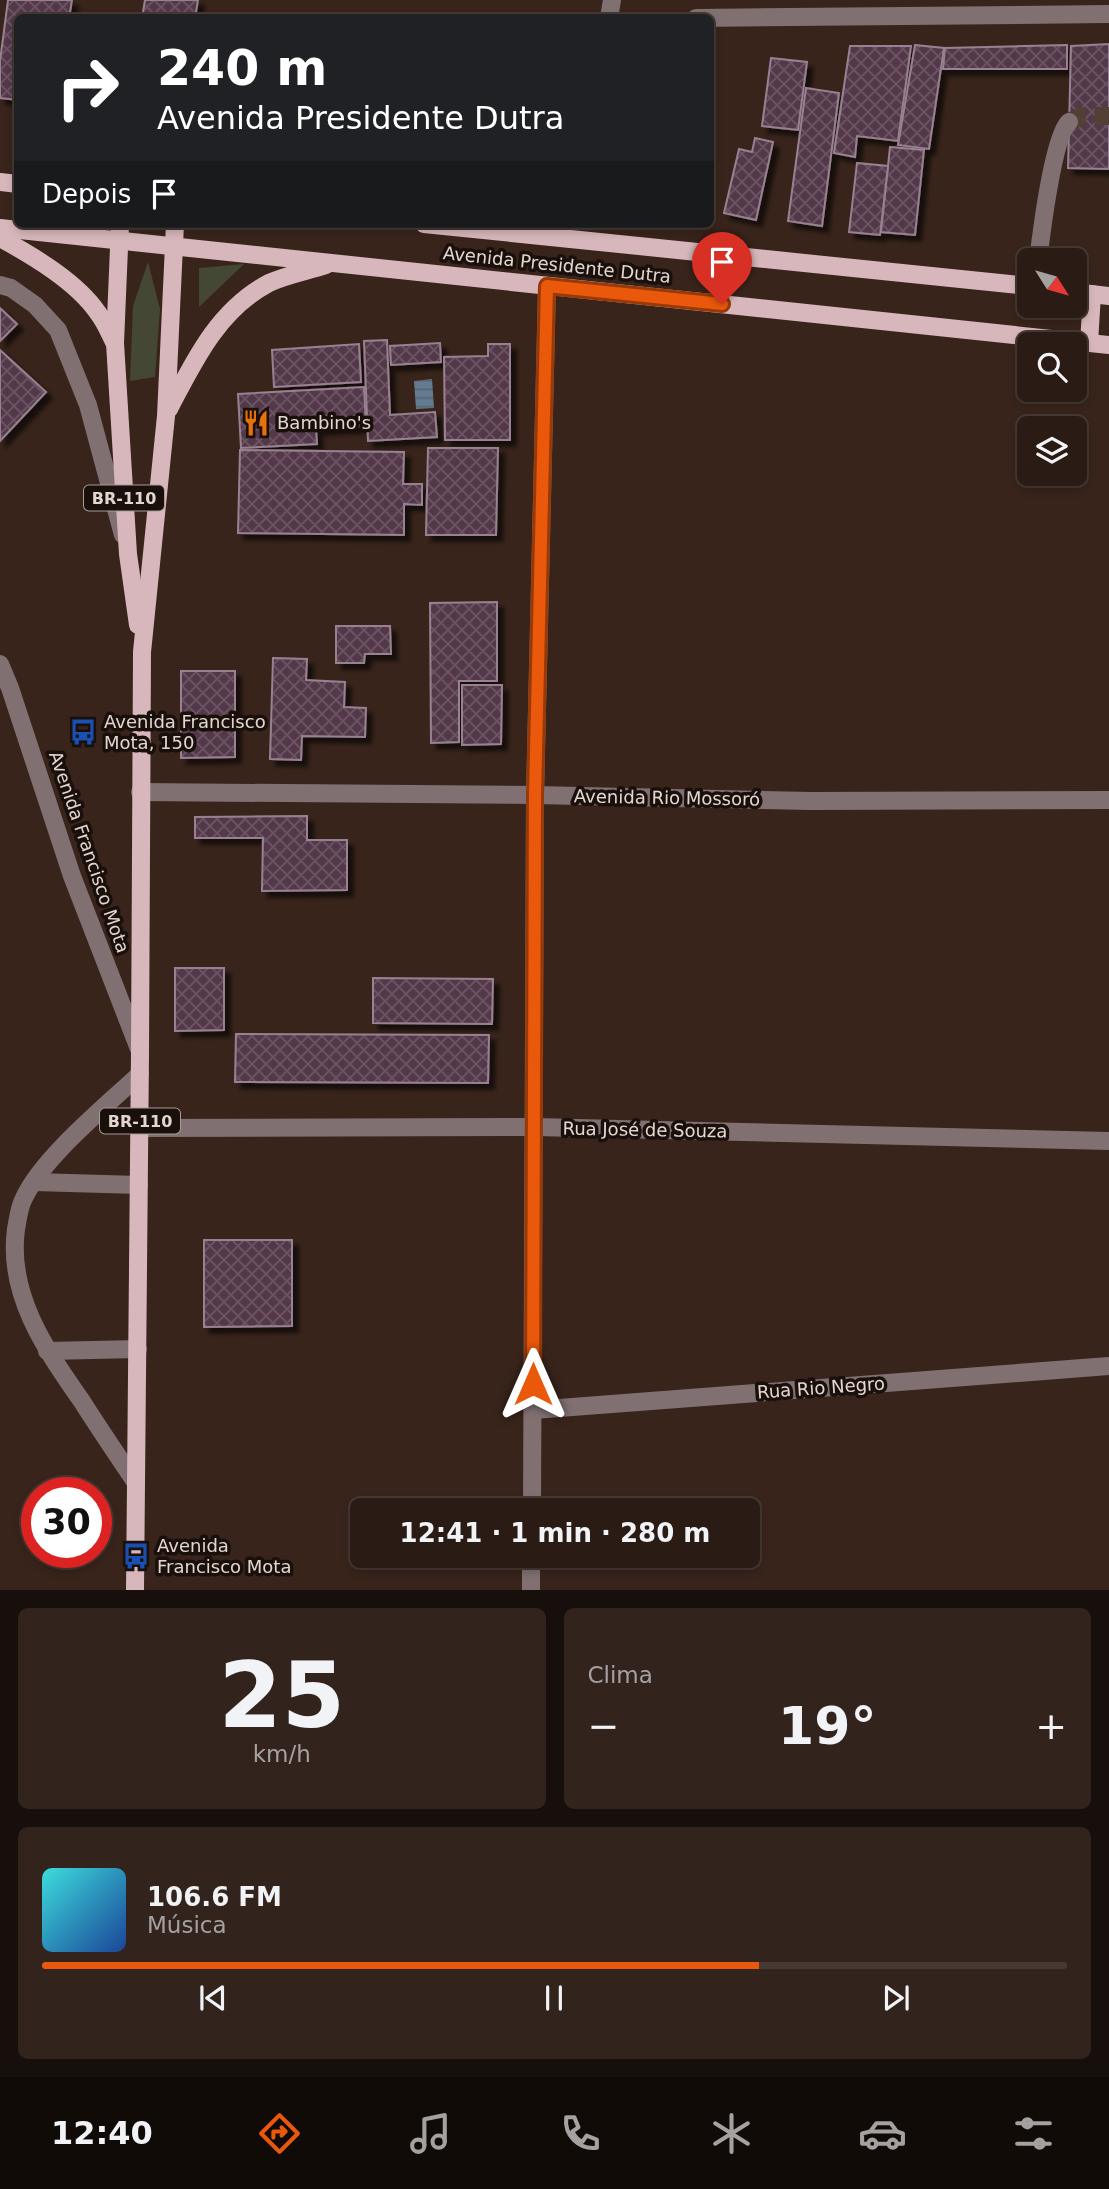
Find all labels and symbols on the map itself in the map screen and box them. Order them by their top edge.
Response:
pin [692,232,752,304]
street label: Avenida Presidente Dutra [442,242,672,287]
north arrow [1017,248,1087,318]
restaurant icon: Bambino's [241,408,271,438]
place label: Bambino's [277,412,371,433]
road number: BR-110 [84,485,164,510]
place label: Avenida Francisco Mota, 150 [104,711,266,753]
bus stop icon: Avenida Francisco Mota, 150 [68,717,98,747]
street label: Avenida Francisco Mota [45,748,134,955]
street label: Avenida Rio Mossoró [574,785,760,810]
road number: BR-110 [100,1108,180,1134]
street label: Rua José de Souza [562,1118,728,1141]
position arrow [496,1347,570,1421]
street label: Rua Rio Negro [756,1373,886,1402]
speed limit sign: 30 [21,1477,112,1568]
place label: Avenida Francisco Mota [157,1535,291,1577]
bus stop icon: Avenida Francisco Mota [121,1541,151,1571]

